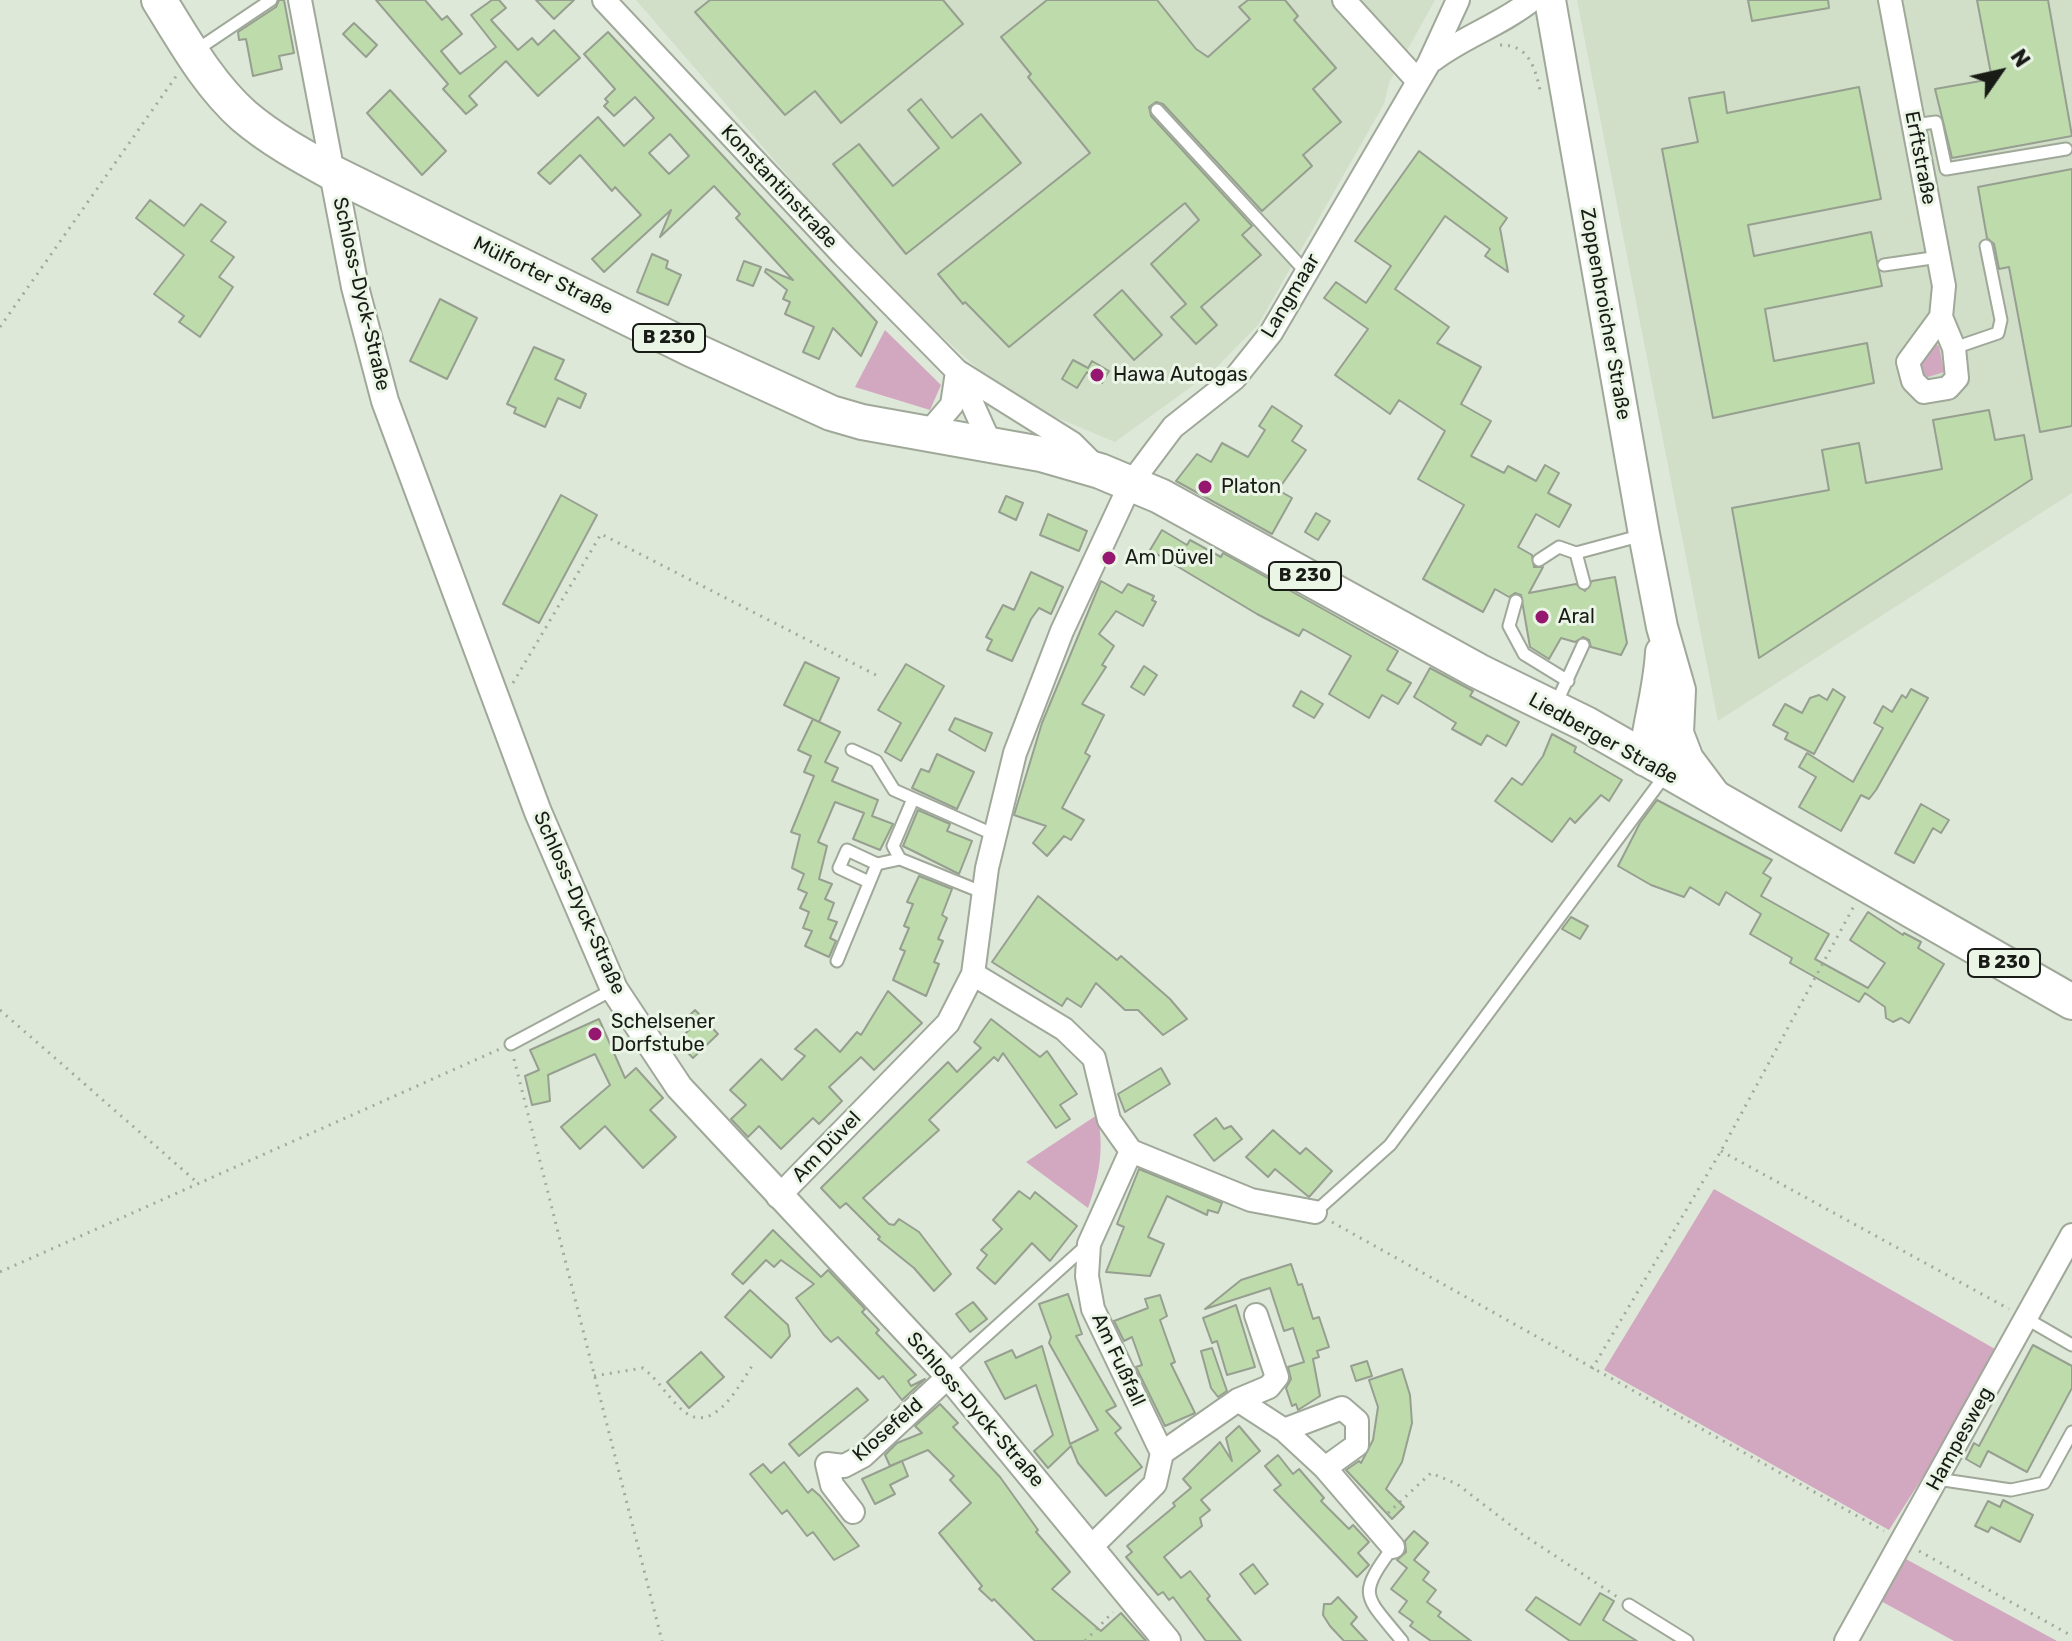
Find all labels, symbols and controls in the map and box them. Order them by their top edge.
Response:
north arrow [1960,32,2040,112]
text: N [2005,44,2036,72]
street label: Erftstraße [1899,109,1941,207]
street label: Konstantinstraße [716,120,842,254]
street label: Schloss-Dyck-Straße [327,195,395,393]
street label: Zoppenbroicher Straße [1575,206,1635,422]
street label: Mülforter Straße [469,232,617,320]
street label: Langmaar [1257,250,1325,342]
road number: B 230 [633,324,705,352]
place label: Hawa Autogas [1113,363,1248,387]
marker: Hawa Autogas [1088,366,1106,384]
place label: Platon [1221,475,1281,499]
marker: Platon [1196,478,1214,496]
place label: Am Düvel [1125,546,1214,570]
marker: Am Düvel [1100,549,1118,567]
road number: B 230 [1269,562,1341,590]
place label: Aral [1558,605,1595,629]
marker: Aral [1533,608,1551,626]
street label: Liedberger Straße [1524,688,1682,790]
street label: Schloss-Dyck-Straße [528,808,630,998]
road number: B 230 [1968,949,2040,977]
place label: Schelsener Dorfstube [611,1010,715,1057]
marker: Schelsener Dorfstube [586,1025,604,1043]
street label: Am Düvel [788,1107,866,1187]
street label: Am Fußfall [1086,1310,1150,1410]
street label: Schloss-Dyck-Straße [901,1328,1049,1492]
street label: Hampesweg [1922,1383,1998,1495]
street label: Klosefeld [848,1393,928,1467]

